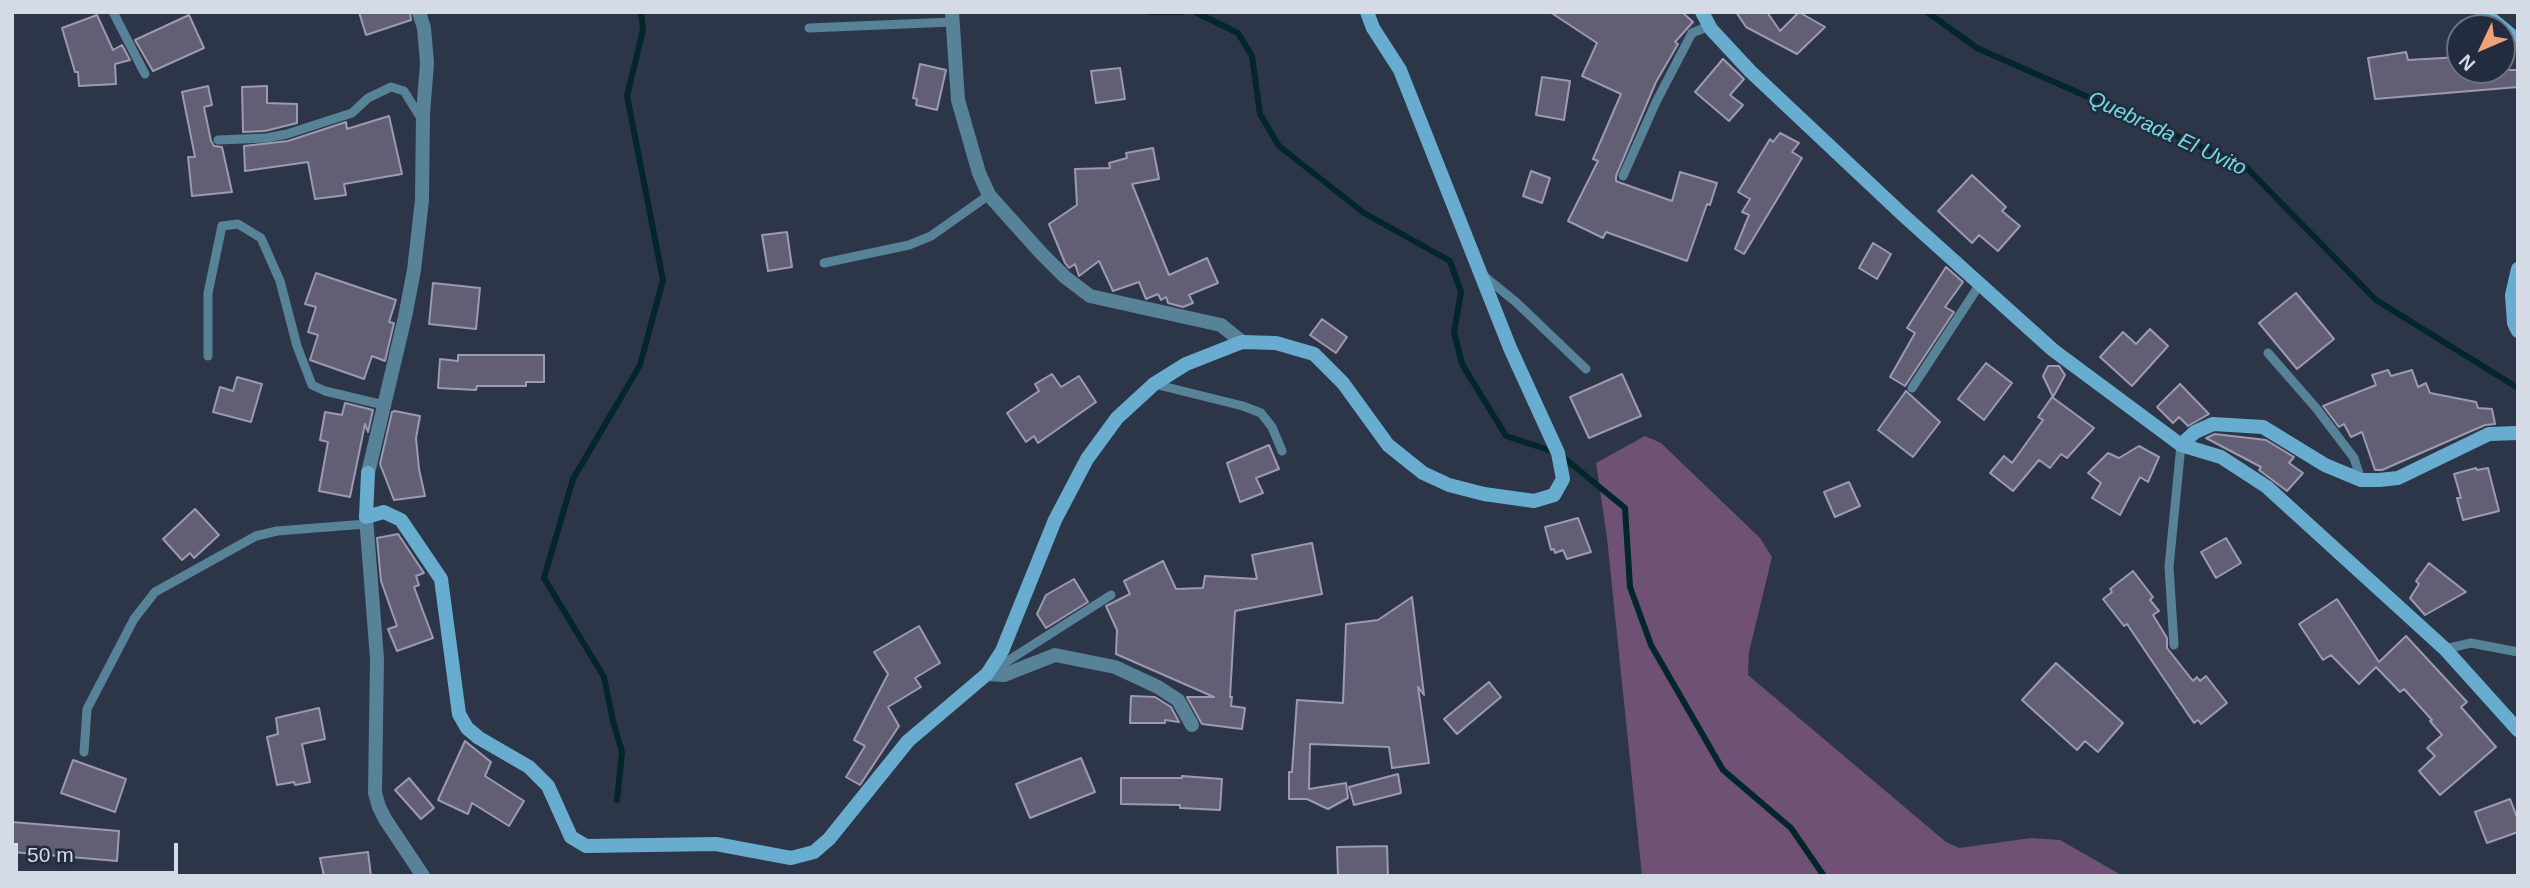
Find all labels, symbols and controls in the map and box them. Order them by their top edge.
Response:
north arrow [2446,14,2516,84]
text: N [2455,50,2479,75]
water label: Quebrada El Uvito [2084,86,2250,182]
scale bar [18,828,182,872]
text: 50 m [27,843,74,866]

